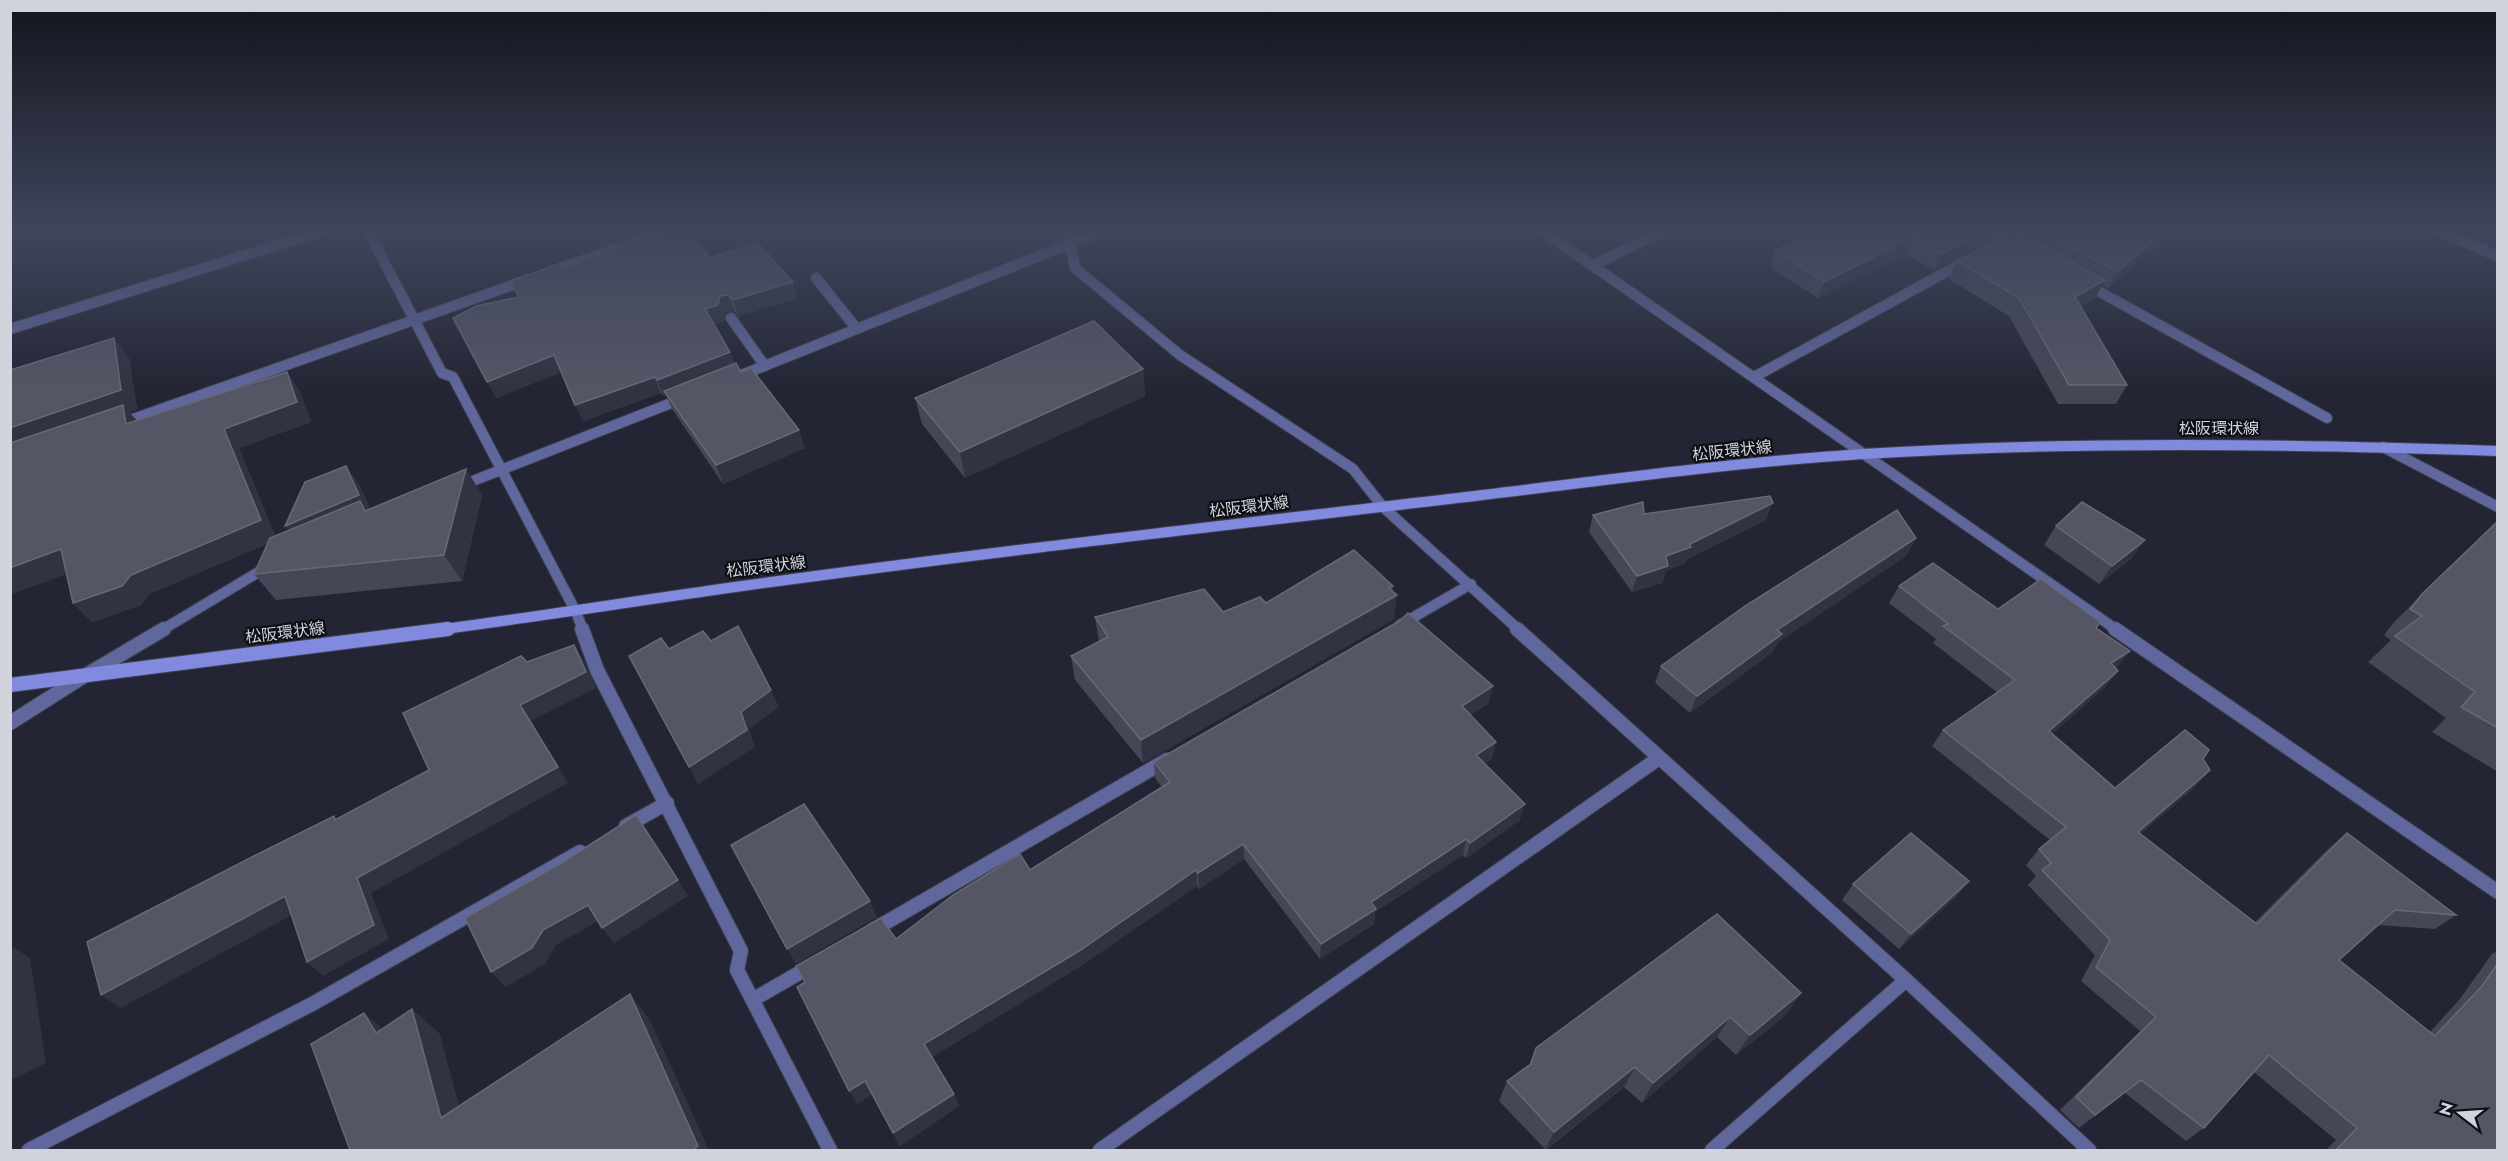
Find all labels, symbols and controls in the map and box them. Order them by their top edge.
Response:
street label: 松阪環状線 [2179,417,2259,440]
street label: 松阪環状線 [1691,435,1773,466]
street label: 松阪環状線 [1208,490,1290,523]
street label: 松阪環状線 [725,550,807,583]
street label: 松阪環状線 [244,616,326,649]
north arrow [2430,1083,2490,1143]
text: N [2433,1099,2459,1118]

